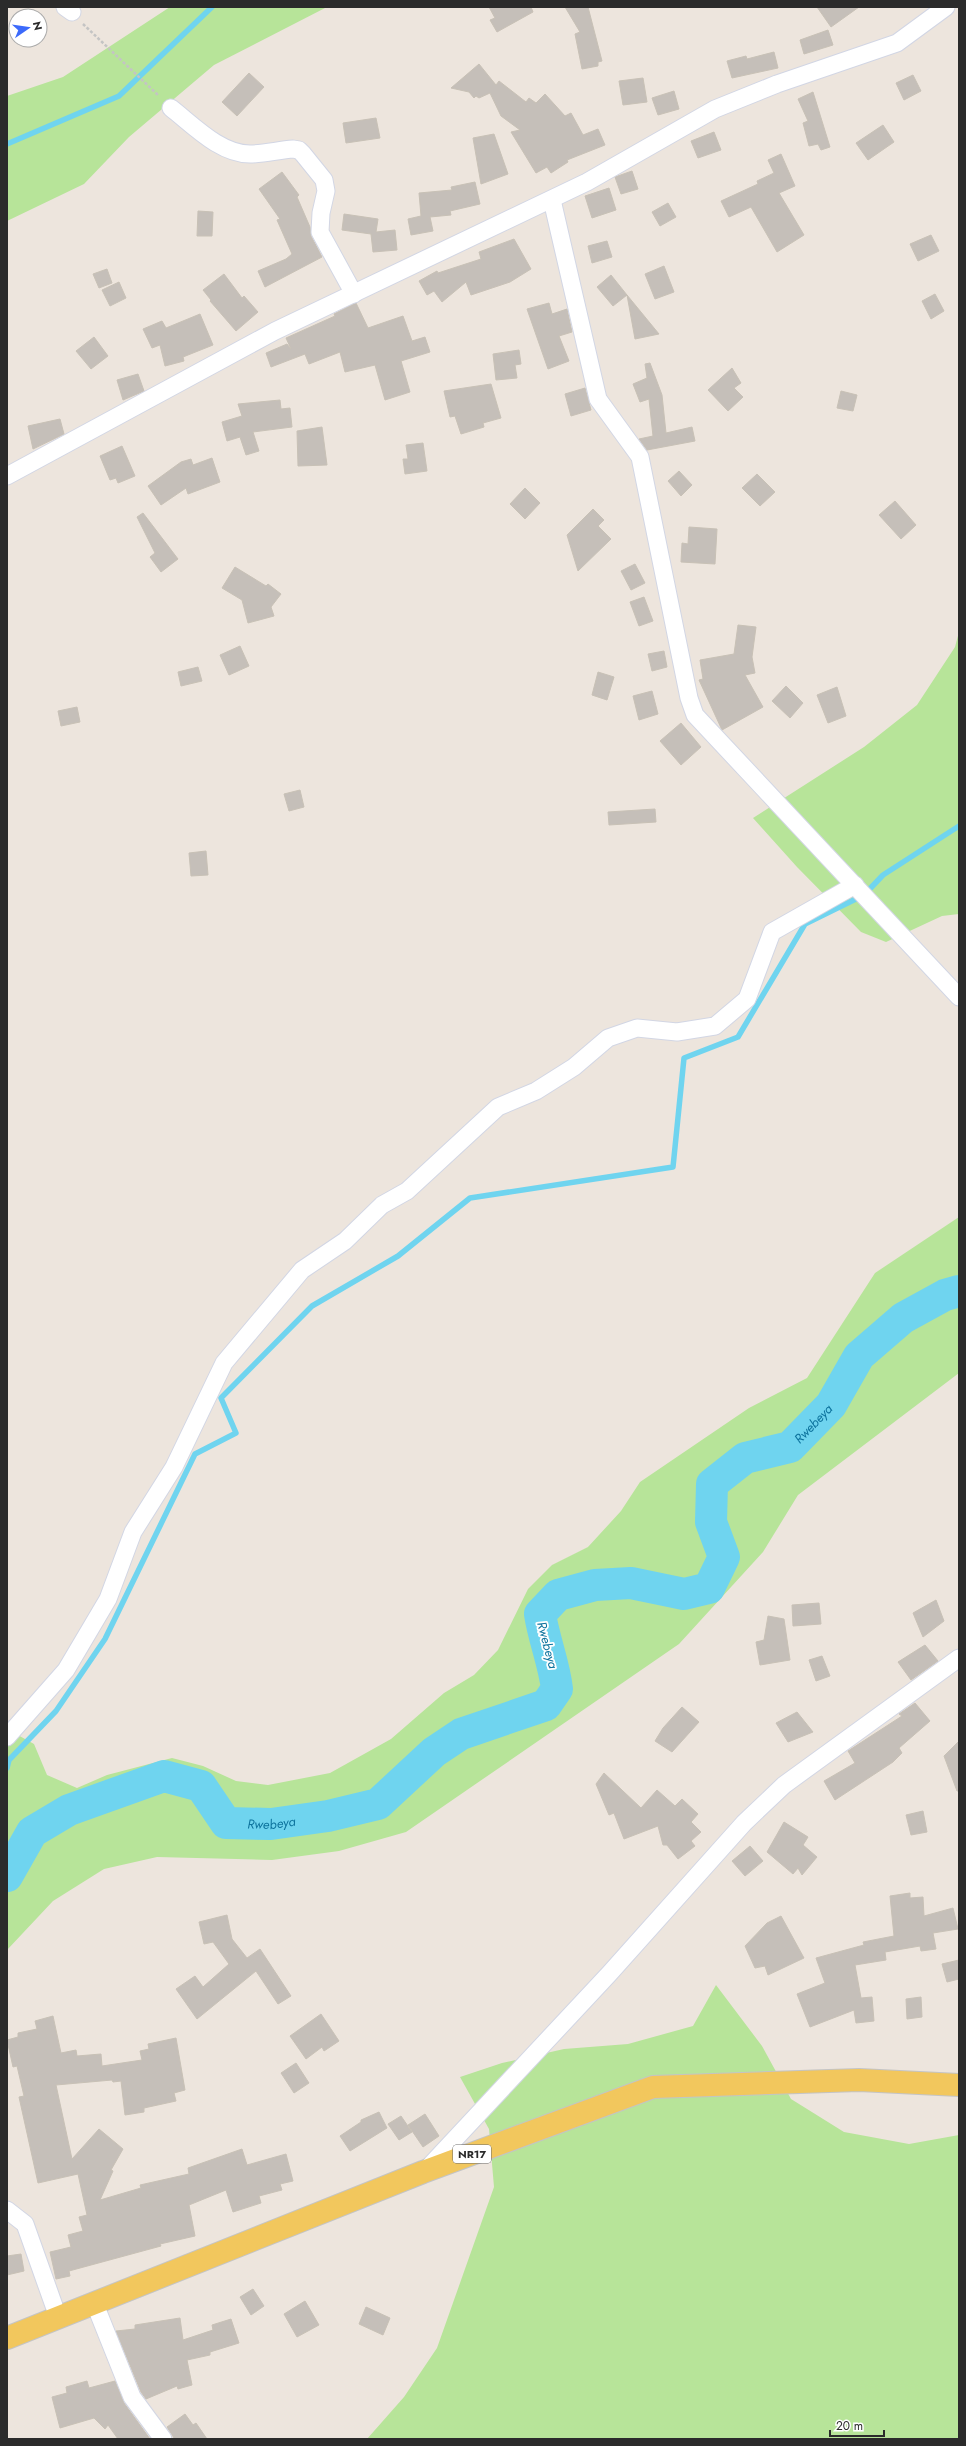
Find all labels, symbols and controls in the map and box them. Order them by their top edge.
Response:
north arrow [8,8,48,48]
text: N [29,20,47,32]
water label: Rwebeya [790,1400,837,1448]
water label: Rwebeya [532,1619,563,1671]
water label: Rwebeya [247,1812,297,1834]
road number: NR17 [453,2145,491,2163]
scale bar [830,2412,884,2438]
text: 20 m [836,2417,863,2435]

